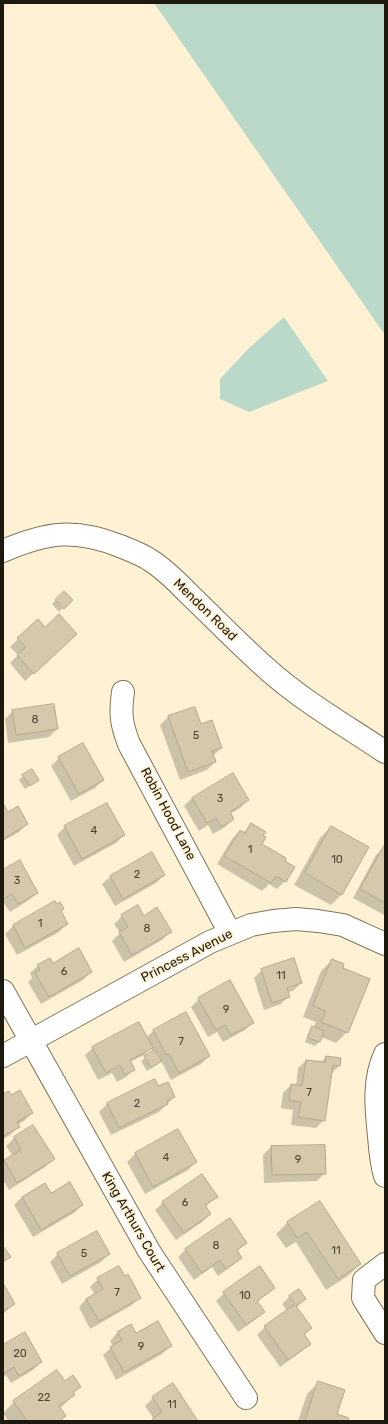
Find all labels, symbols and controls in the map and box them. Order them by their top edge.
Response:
street label: Mendon Road [170,576,240,644]
house number: 8 [32,713,38,727]
house number: 5 [193,729,199,743]
street label: Robin Hood Lane [137,765,199,863]
house number: 3 [217,792,223,806]
house number: 4 [91,824,97,838]
house number: 1 [248,843,252,857]
house number: 10 [331,853,343,867]
house number: 2 [134,868,140,882]
house number: 3 [14,874,20,888]
house number: 1 [38,917,42,931]
house number: 8 [144,922,150,936]
street label: Princess Avenue [139,926,235,986]
house number: 6 [61,965,67,979]
house number: 11 [276,969,286,983]
house number: 9 [223,1003,229,1017]
house number: 7 [178,1035,184,1049]
house number: 7 [306,1086,312,1100]
house number: 2 [134,1097,140,1111]
house number: 4 [163,1151,169,1165]
house number: 9 [295,1153,301,1167]
street label: King Arthurs Court [98,1169,168,1275]
house number: 6 [182,1196,188,1210]
house number: 8 [213,1239,219,1253]
house number: 11 [331,1244,341,1258]
house number: 5 [81,1247,87,1261]
house number: 7 [114,1286,120,1300]
house number: 10 [239,1289,251,1303]
house number: 9 [138,1340,144,1354]
house number: 20 [13,1347,27,1361]
house number: 22 [38,1391,50,1405]
house number: 11 [167,1398,177,1412]

